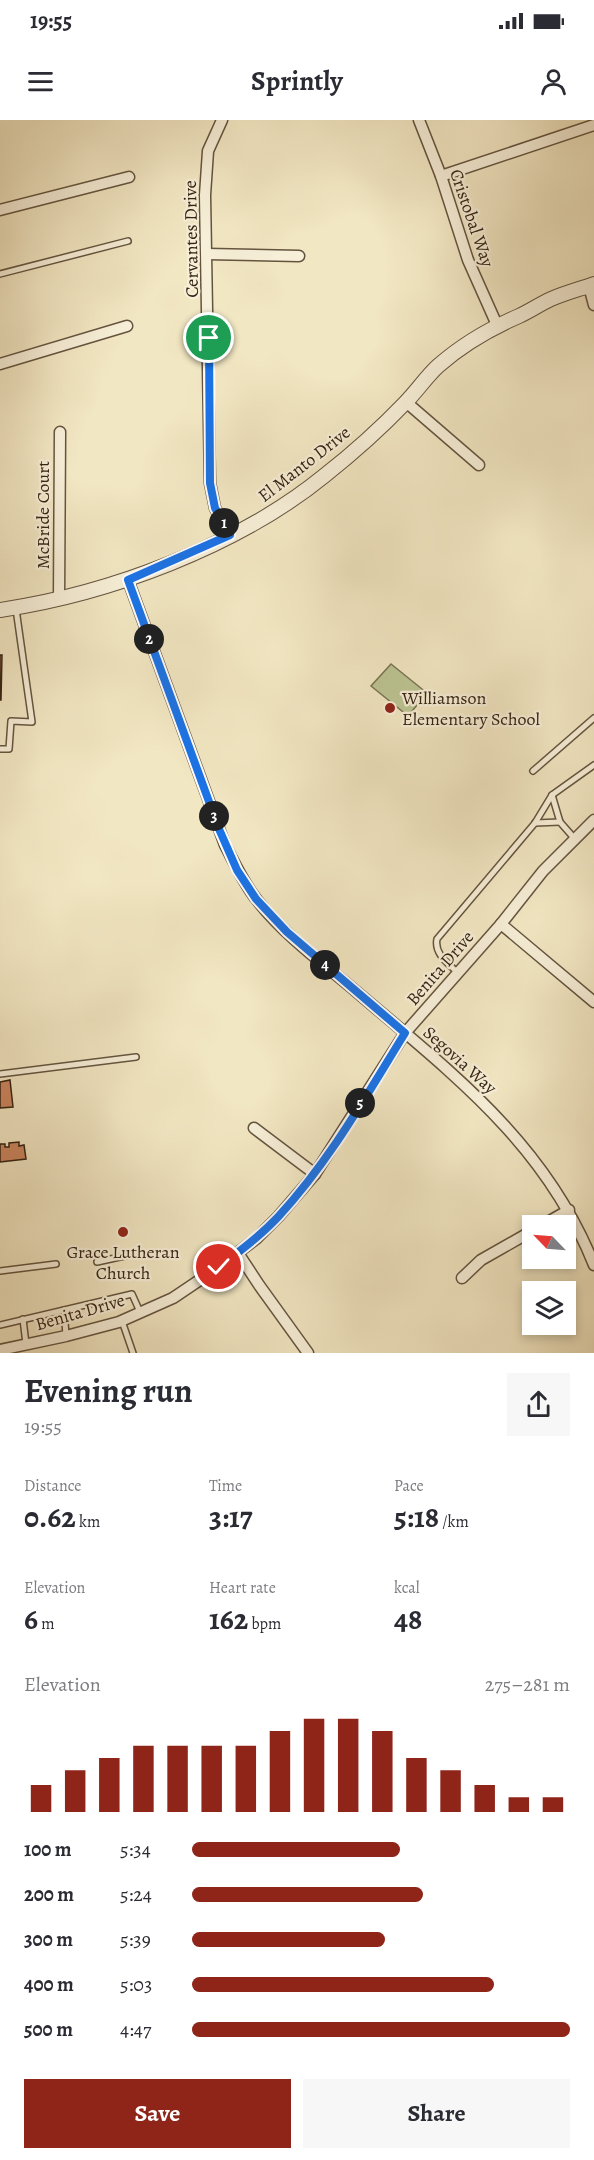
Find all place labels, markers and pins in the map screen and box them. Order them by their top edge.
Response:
pin [183,312,234,363]
pin: 1 [209,508,239,538]
pin: 2 [134,624,164,654]
place label: Williamson Elementary School [401,686,540,731]
marker: Williamson Elementary School [383,701,397,715]
pin: 3 [199,801,229,831]
pin: 4 [310,950,340,980]
pin: 5 [345,1088,375,1118]
marker: Grace Lutheran Church [116,1225,130,1239]
place label: Grace Lutheran Church [66,1240,180,1285]
pin [193,1241,244,1292]

